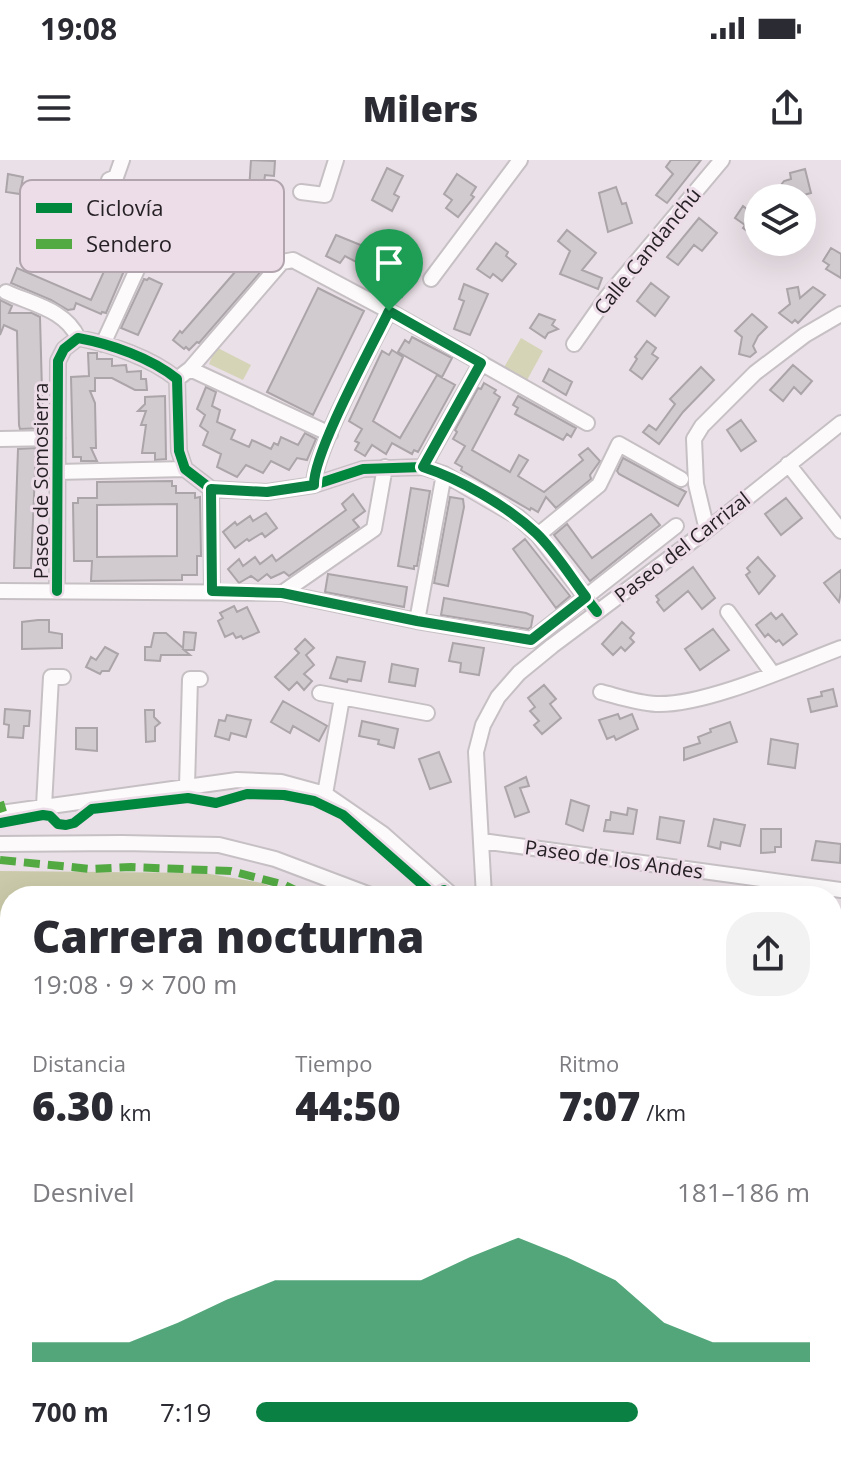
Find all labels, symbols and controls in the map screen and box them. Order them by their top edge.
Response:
text: 19:08 [40,8,117,49]
text: Milers [363,84,478,133]
icon: menu [32,86,76,130]
icon: share [765,86,809,130]
legend [20,180,284,272]
street label: Calle Candanchú [587,182,707,320]
map controls [744,184,816,256]
button: layers [744,184,816,256]
text: Ciclovía [86,192,164,222]
text: Sendero [86,228,172,258]
pin [355,229,423,311]
icon: arrive [367,241,411,285]
street label: Paseo de Somosierra [27,383,54,579]
street label: Paseo del Carrizal [608,485,756,609]
street label: Paseo de los Andes [523,833,705,885]
text: Carrera nocturna [32,906,424,966]
button: share [726,912,810,996]
text: 19:08 · 9 × 700 m [32,966,237,1002]
text: Distancia [32,1048,126,1078]
text: Tiempo [295,1048,372,1078]
text: Ritmo [559,1048,619,1078]
text: 6.30 [32,1078,114,1133]
text: 44:50 [295,1078,401,1133]
text: 7:07 [559,1078,641,1133]
text: km [114,1097,152,1127]
text: /km [641,1097,686,1127]
text: Desnivel [32,1174,135,1210]
text: 181–186 m [677,1174,810,1210]
text: 700 m [32,1394,109,1430]
text: 7:19 [160,1394,211,1430]

